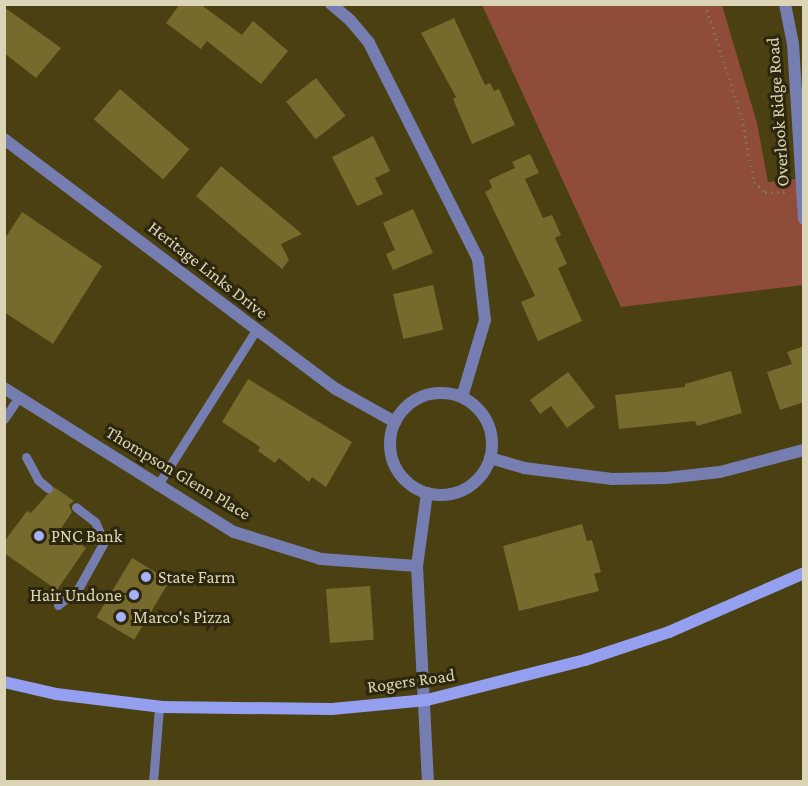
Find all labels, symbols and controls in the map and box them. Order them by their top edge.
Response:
street label: Overlook Ridge Road [762,37,794,187]
street label: Heritage Links Drive [144,216,272,324]
street label: Thompson Glenn Place [102,421,254,525]
place label: PNC Bank [51,525,122,547]
marker: PNC Bank [32,529,46,543]
place label: State Farm [158,566,235,588]
marker: State Farm [139,570,153,584]
place label: Hair Undone [30,584,122,606]
marker: Hair Undone [127,588,141,602]
place label: Marco's Pizza [133,606,230,628]
marker: Marco's Pizza [114,610,128,624]
street label: Rogers Road [366,664,456,698]

